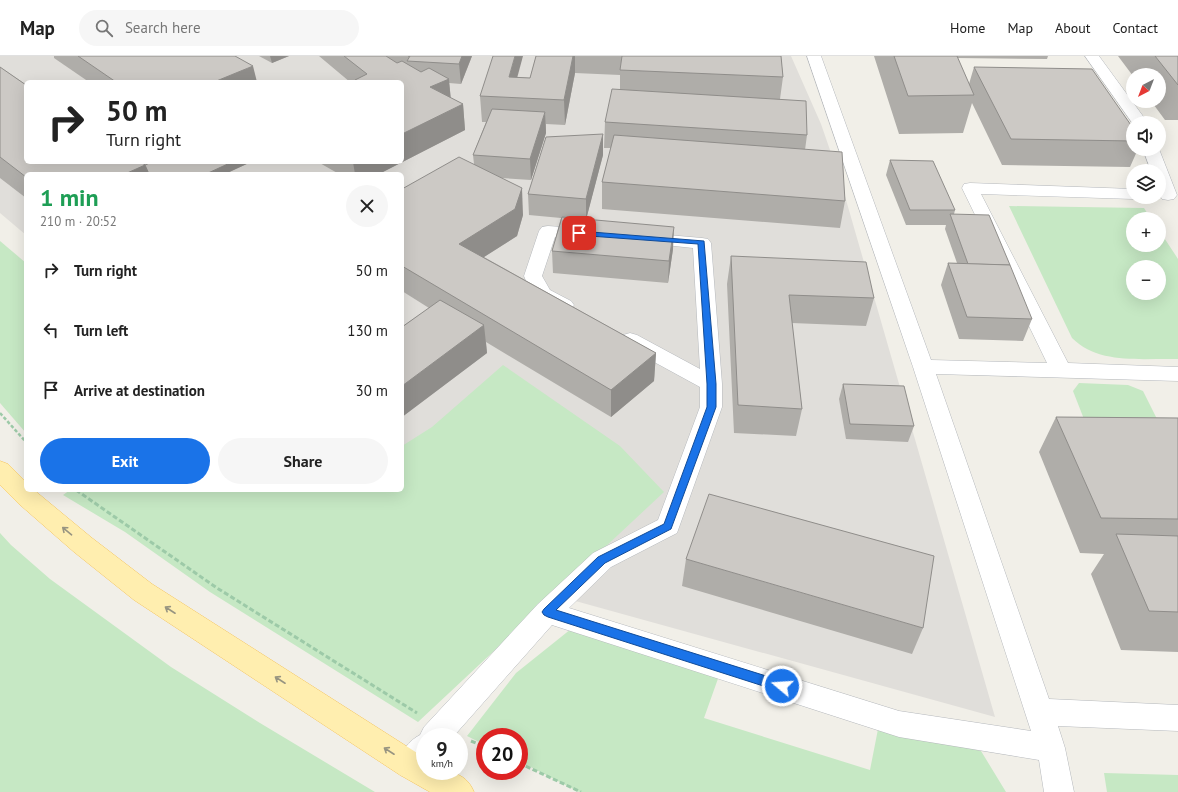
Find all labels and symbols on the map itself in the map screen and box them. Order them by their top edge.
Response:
north arrow [1126,68,1166,108]
pin [562,216,596,250]
one-way arrow [62,527,72,536]
one-way arrow [165,606,176,614]
position arrow [761,665,803,707]
one-way arrow [274,676,285,685]
speed limit sign: 20 [476,728,528,780]
one-way arrow [384,747,395,755]

